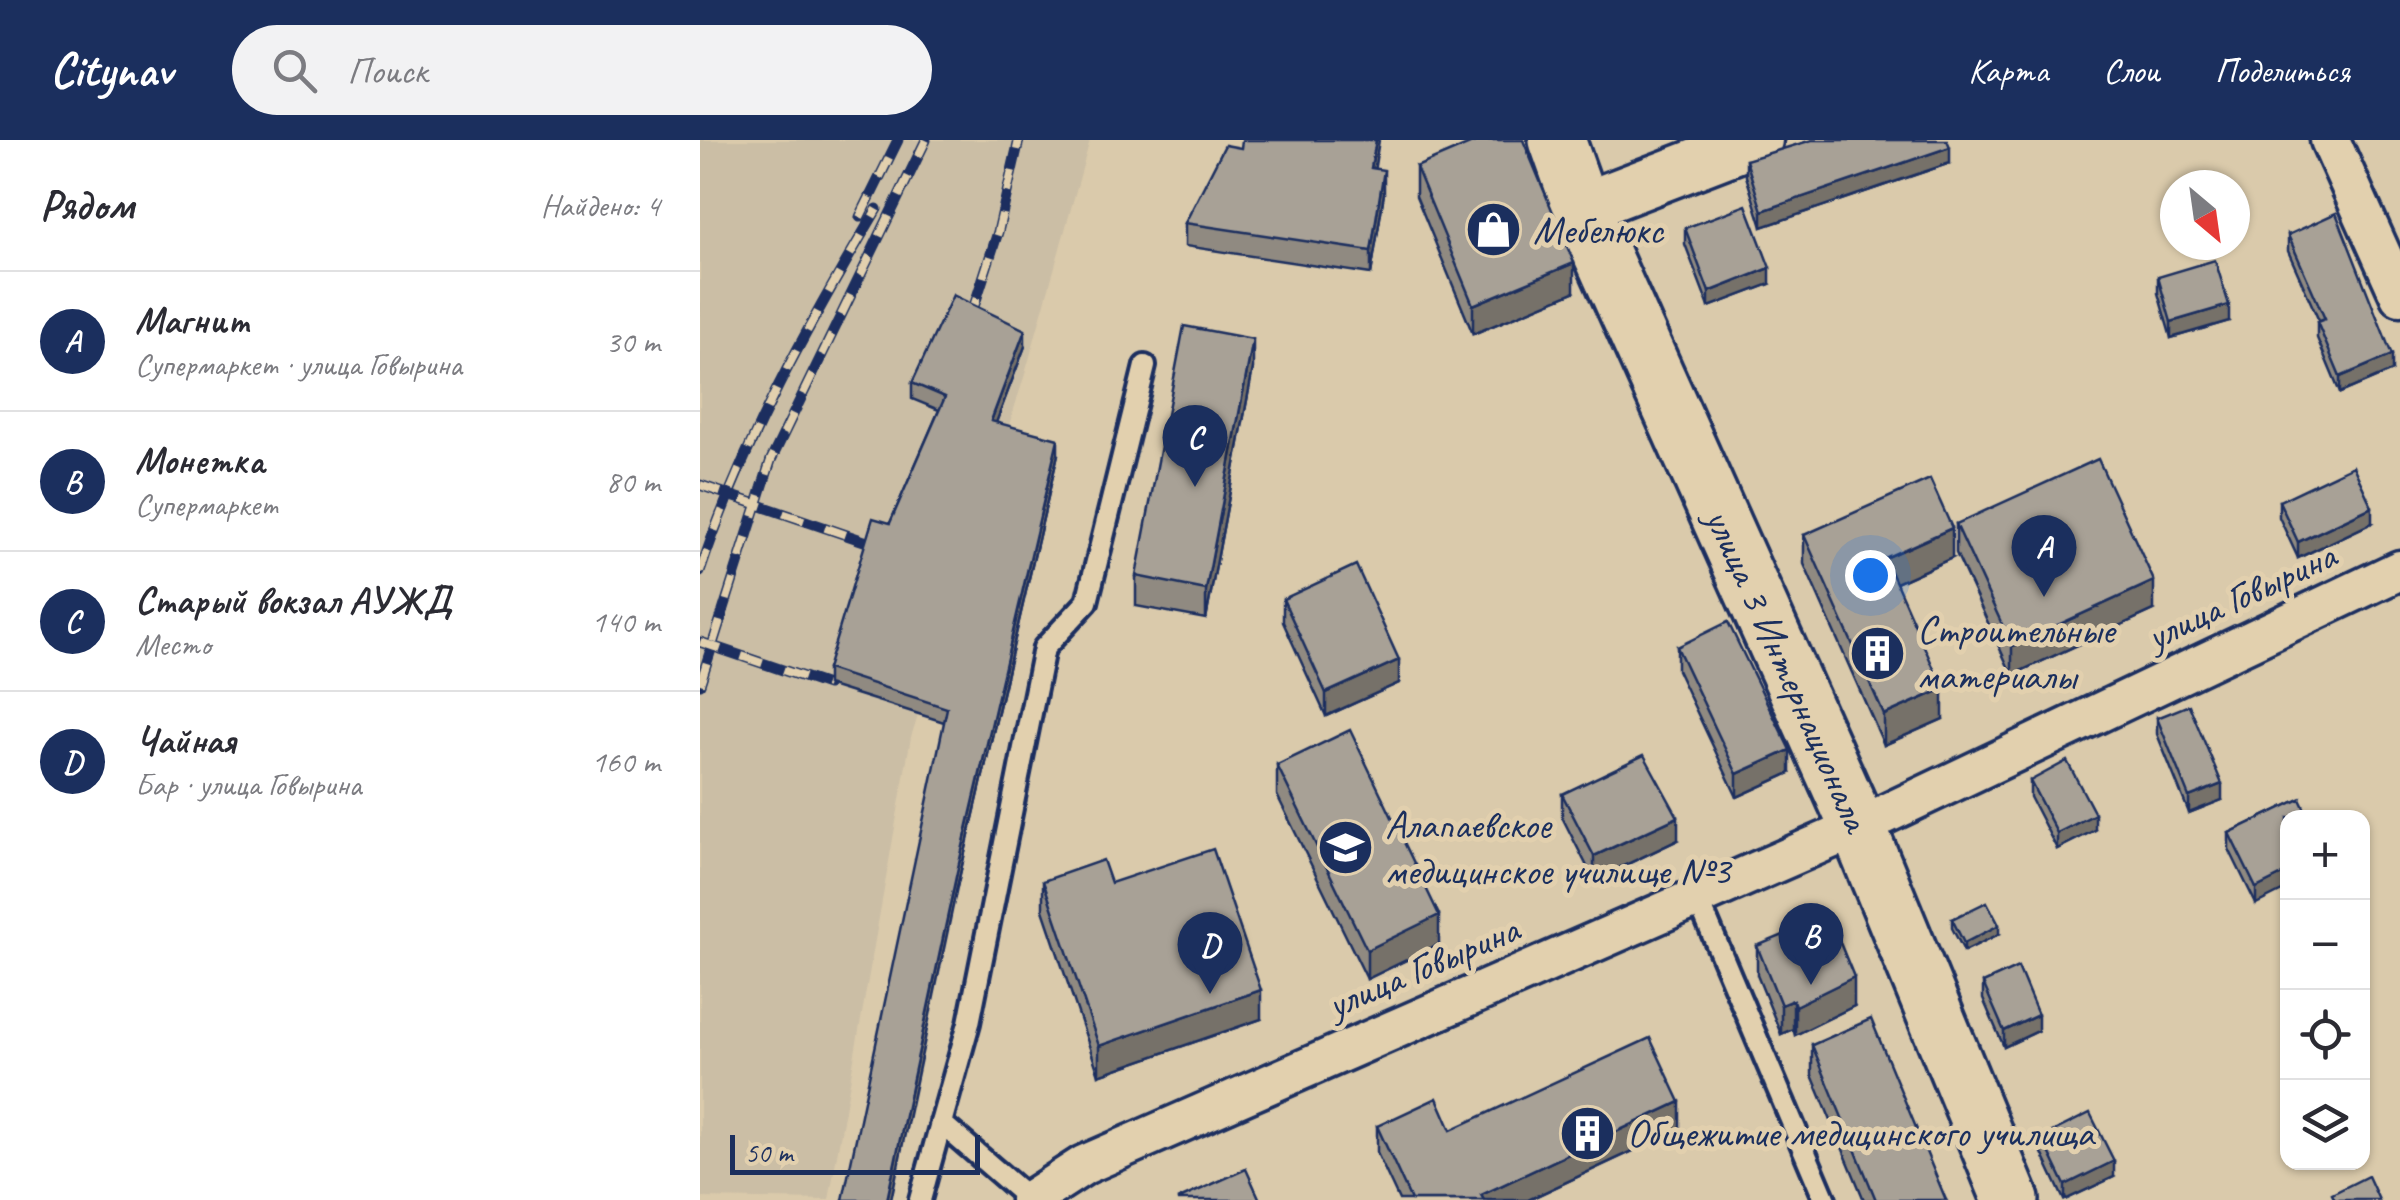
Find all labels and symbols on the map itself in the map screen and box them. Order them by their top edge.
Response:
north arrow [2160,170,2250,260]
shop icon: Мебелюкс [1464,200,1524,260]
place label: Мебелюкс [1533,205,1665,255]
pin: C [1162,404,1228,487]
street label: улица 3 Интернационала [1693,499,1883,842]
pin: A [2012,514,2076,597]
street label: улица Говырина [2137,529,2346,662]
your location [1845,550,1896,601]
place label: Строительные материалы [1917,605,2117,701]
building icon: Строительные материалы [1848,623,1908,683]
place label: Алапаевское медицинское училище №3 [1385,800,1733,896]
school or university icon: Алапаевское медицинское училище №3 [1316,818,1376,878]
pin: B [1778,902,1844,985]
street label: улица Говырина [1318,903,1529,1030]
pin: D [1178,912,1242,994]
building icon: Общежитие медицинского училища [1558,1103,1618,1163]
place label: Общежитие медицинского училища [1627,1108,2096,1158]
scale bar [730,1130,980,1174]

